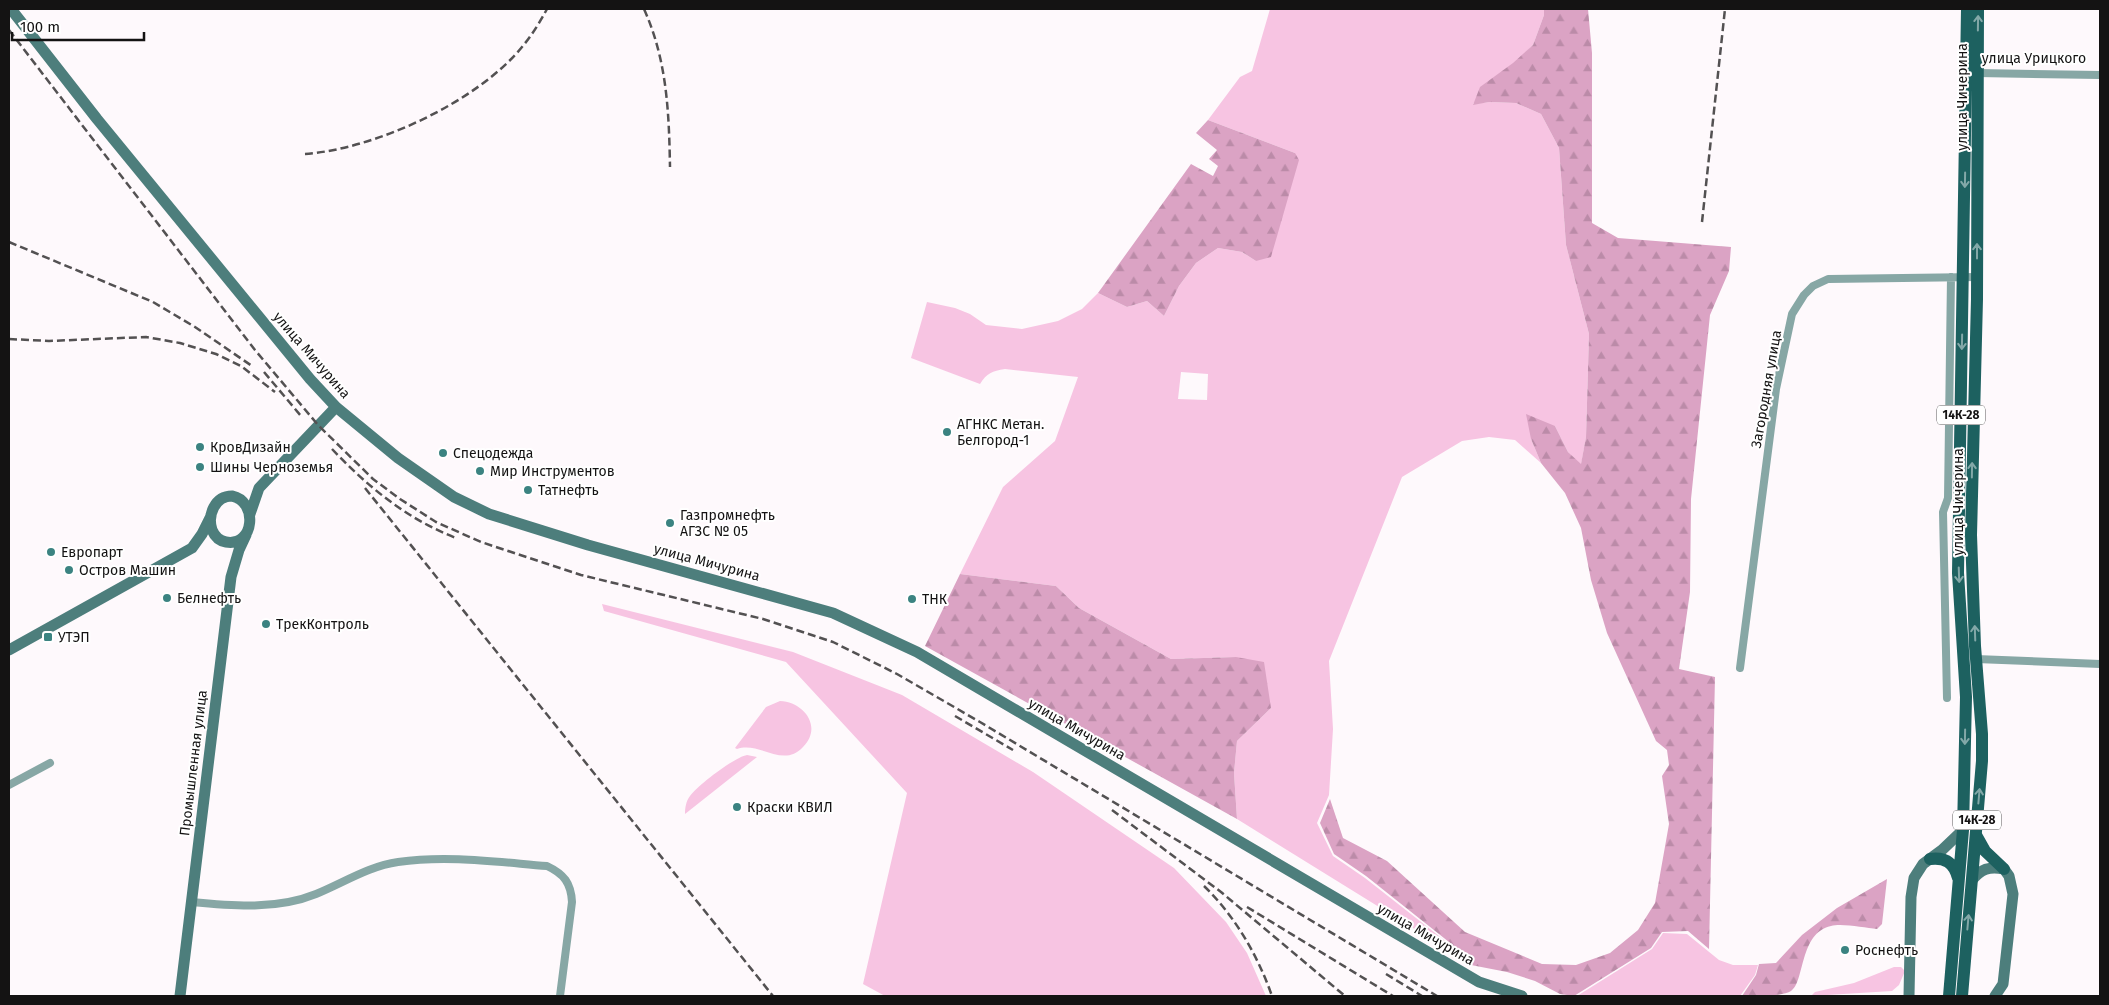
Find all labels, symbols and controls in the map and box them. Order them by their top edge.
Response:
scale bar [12,10,145,42]
one-way arrow [1973,15,1982,31]
text: 100 m [20,18,60,36]
street label: улица Чичерина [1954,43,1971,151]
street label: улица Урицкого [1982,50,2086,67]
one-way arrow [1960,172,1970,188]
one-way arrow [1972,243,1982,259]
street label: улица Мичурина [269,309,354,402]
street label: Загородняя улица [1748,329,1785,449]
one-way arrow [1957,334,1967,350]
road number: 14К-28 [1937,406,1985,424]
place label: АГНКС Метан. Белгород-1 [957,416,1044,449]
marker: АГНКС Метан. Белгород-1 [941,426,953,438]
place label: КровДизайн [210,439,291,456]
marker: КровДизайн [194,441,206,453]
place label: Спецодежда [453,445,533,462]
marker: Спецодежда [437,447,449,459]
street label: улица Чичерина [1950,448,1967,556]
place label: Шины Черноземья [210,459,333,476]
marker: Шины Черноземья [194,461,206,473]
one-way arrow [1968,462,1977,478]
place label: Мир Инструментов [490,463,615,480]
marker: Мир Инструментов [474,465,486,477]
place label: Татнефть [538,482,599,499]
marker: Татнефть [522,484,534,496]
place label: Газпромнефть АГЗС № 05 [680,507,775,540]
marker: Газпромнефть АГЗС № 05 [664,517,676,529]
street label: улица Мичурина [652,540,762,585]
place label: Европарт [61,544,124,561]
marker: Европарт [45,546,57,558]
place label: Остров Машин [79,562,176,579]
marker: Остров Машин [63,564,75,576]
one-way arrow [1954,566,1964,583]
place label: Белнефть [177,590,241,607]
place label: ТНК [922,591,948,608]
marker: Белнефть [161,592,173,604]
marker: ТНК [906,593,918,605]
place label: ТрекКонтроль [276,616,369,633]
marker: ТрекКонтроль [260,618,272,630]
one-way arrow [1970,625,1980,641]
place label: УТЭП [58,629,90,646]
marker: УТЭП [42,631,54,643]
street label: Промышленная улица [176,689,211,837]
street label: улица Мичурина [1025,695,1128,764]
one-way arrow [1960,728,1970,745]
one-way arrow [1974,788,1983,804]
place label: Краски КВИЛ [747,799,833,816]
marker: Краски КВИЛ [731,801,743,813]
road number: 14К-28 [1953,810,2001,830]
street label: улица Мичурина [1374,900,1477,969]
one-way arrow [1963,914,1973,930]
place label: Роснефть [1855,942,1918,959]
marker: Роснефть [1839,944,1851,956]

